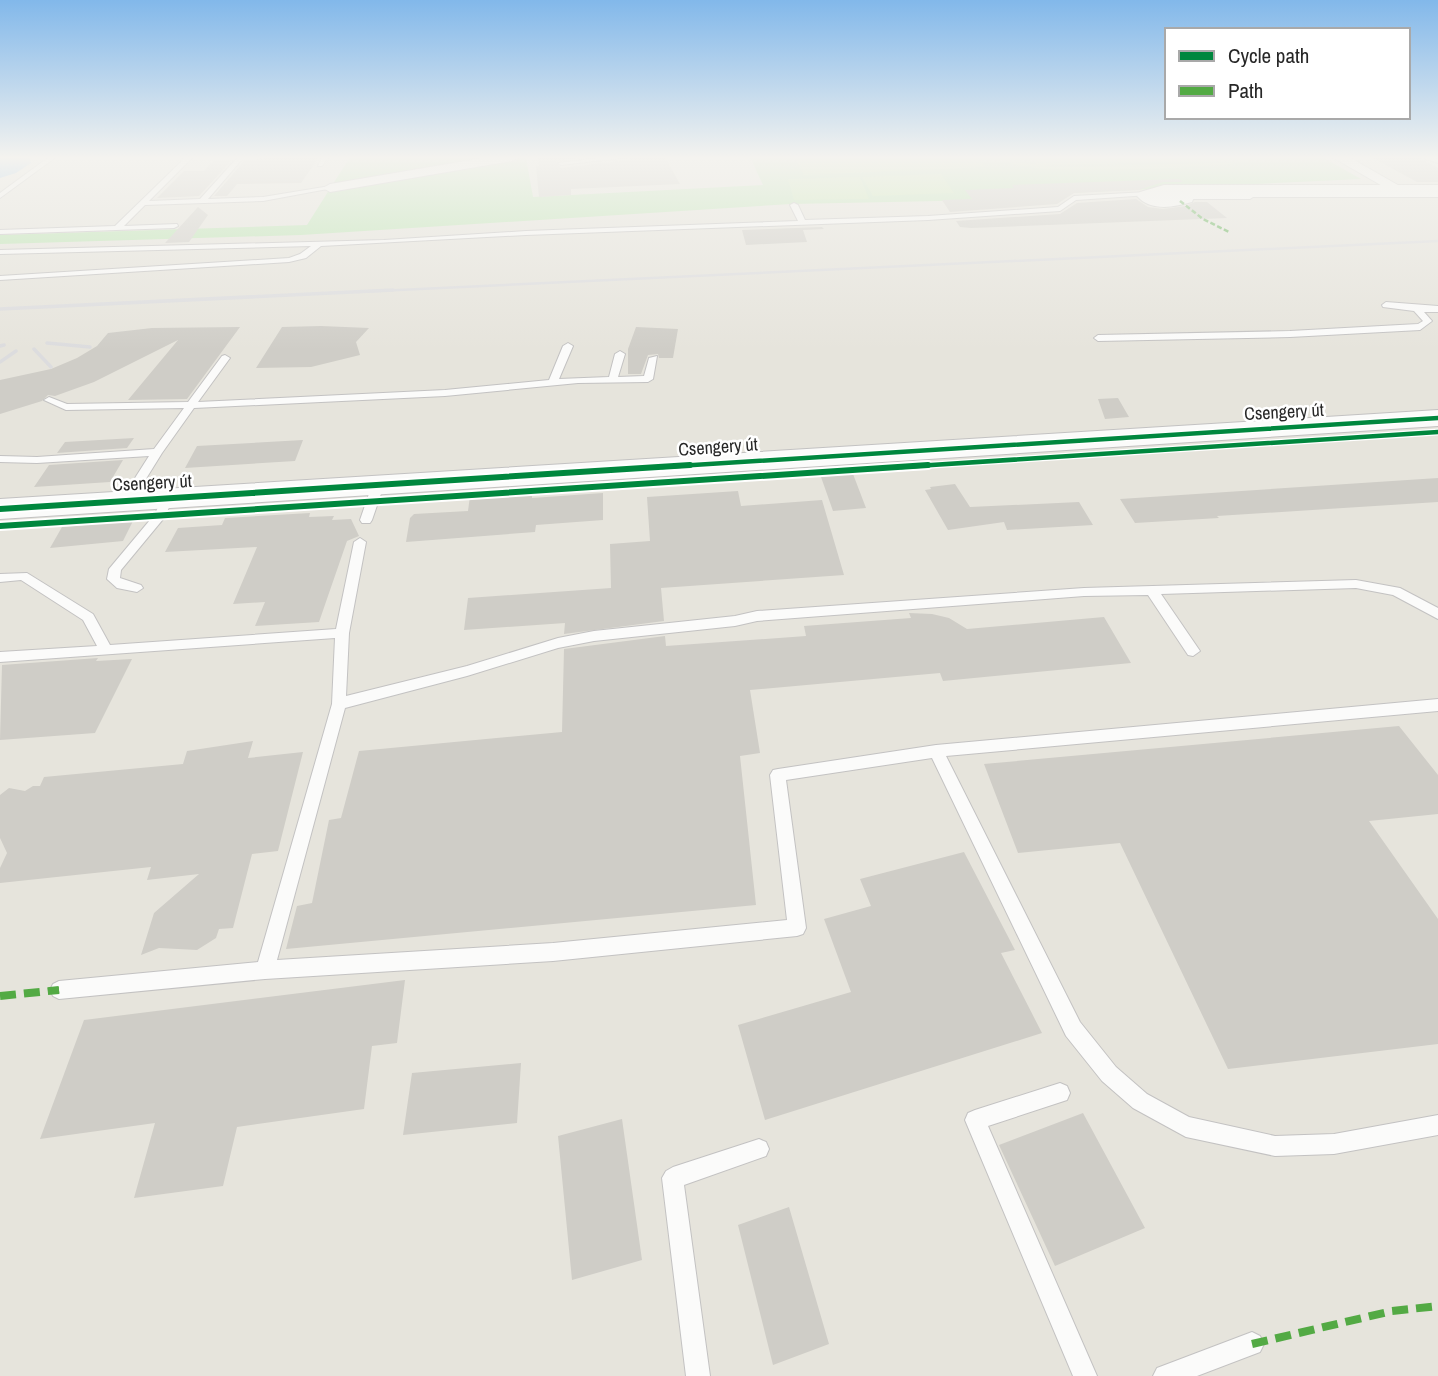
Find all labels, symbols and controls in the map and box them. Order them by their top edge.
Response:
legend [1165,28,1410,119]
text: Cycle path [1228,41,1309,70]
text: Path [1228,76,1263,105]
street label: Csengery út [1244,397,1324,426]
street label: Csengery út [677,431,759,462]
street label: Csengery út [112,468,192,497]

